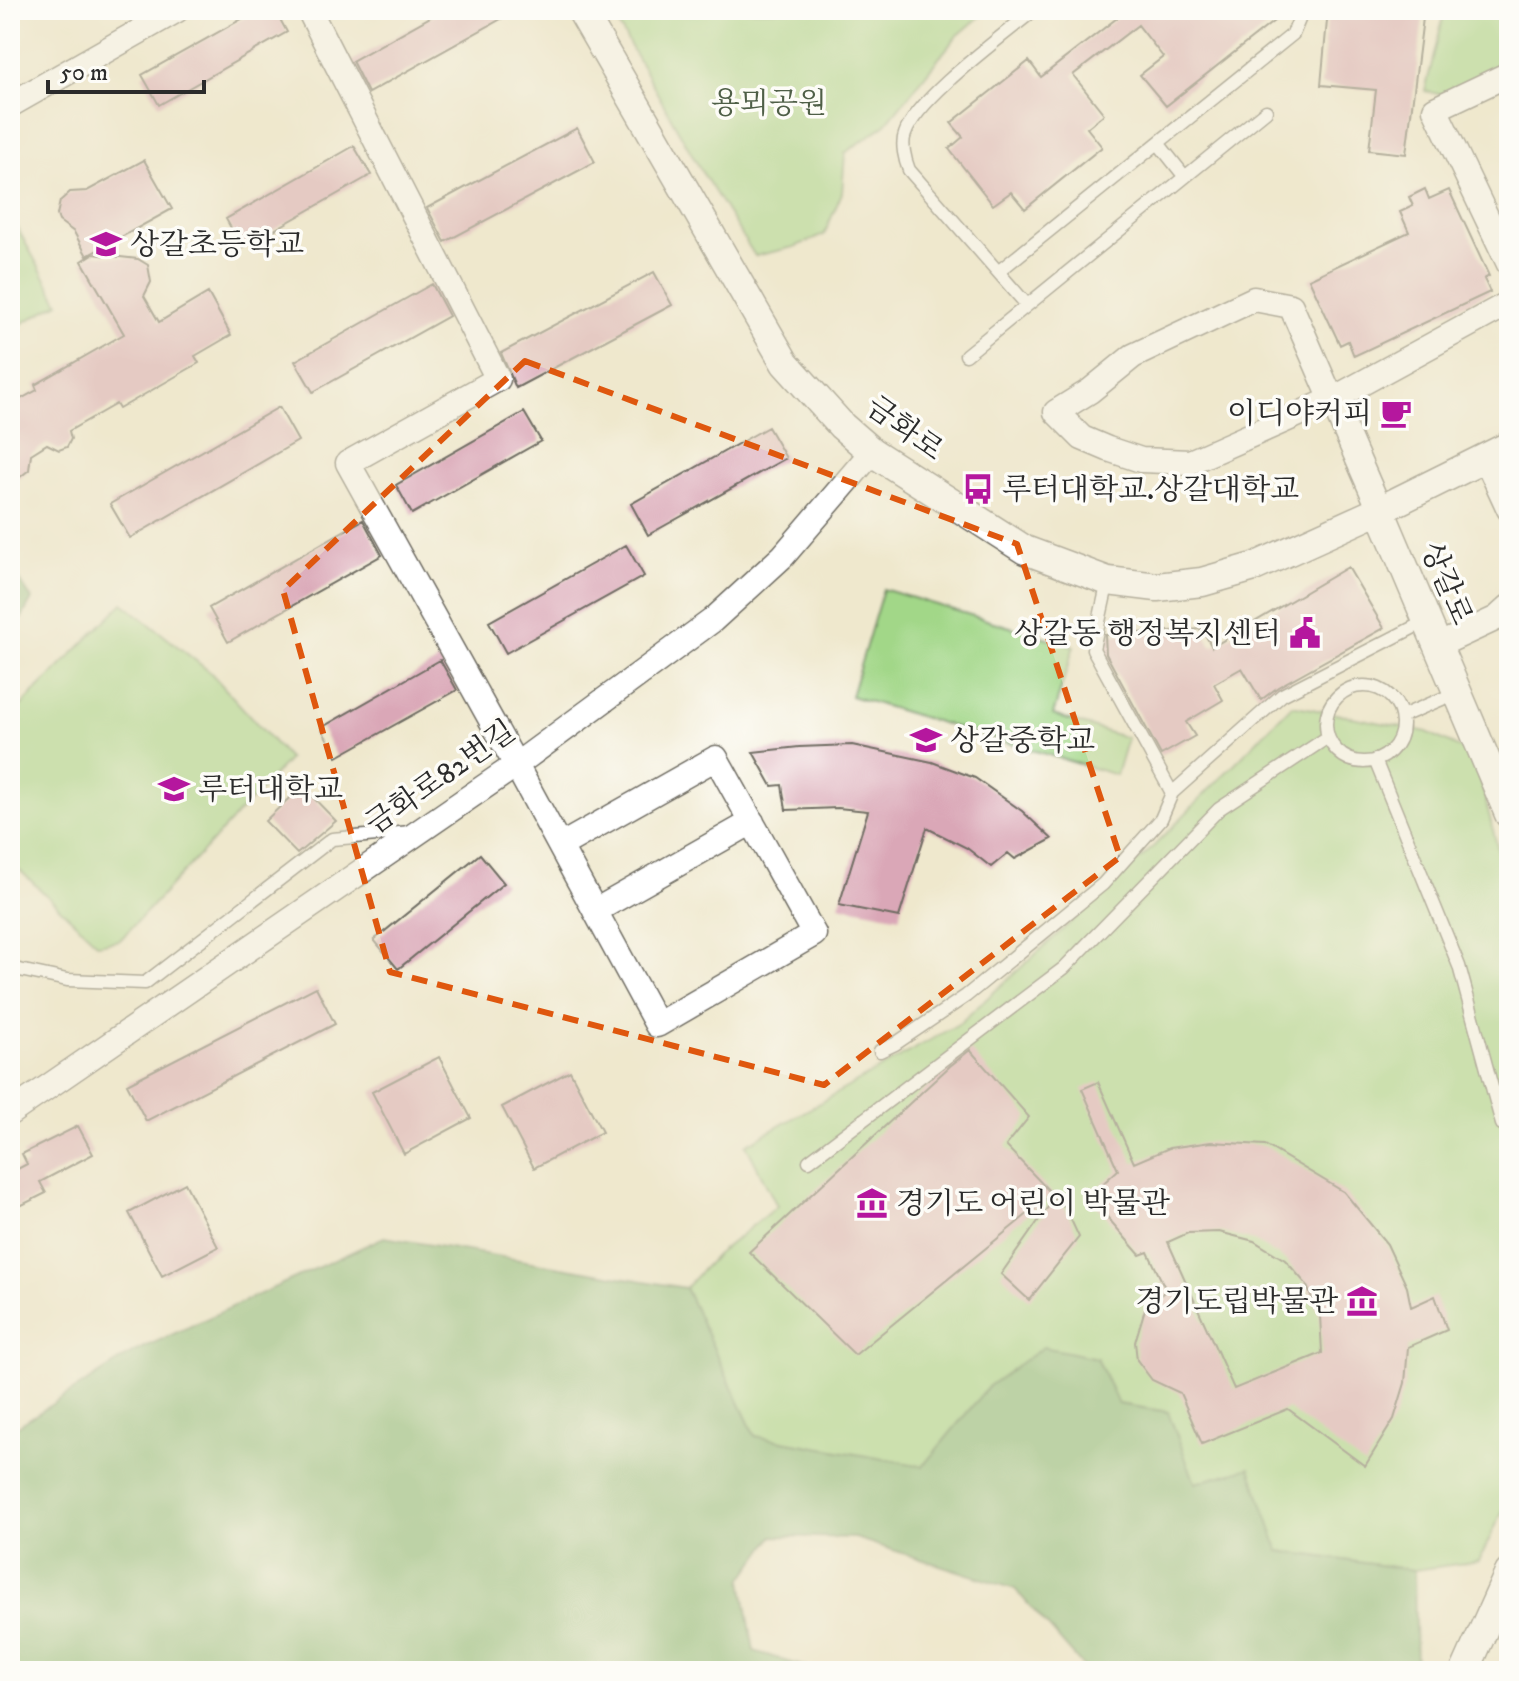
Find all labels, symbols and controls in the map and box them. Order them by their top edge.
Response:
scale bar [48,44,204,94]
text: 50 m [60,58,108,88]
park label: 용뫼공원 [711,86,827,123]
school or university icon: 상갈초등학교 [89,227,123,261]
place label: 상갈초등학교 [130,227,304,264]
street label: 금화로 [858,389,950,470]
place label: 이디야커피 [1227,396,1372,433]
cafe icon: 이디야커피 [1379,396,1413,430]
bus stop icon: 루터대학교.상갈대학교 [961,472,995,506]
place label: 루터대학교.상갈대학교 [1002,472,1299,509]
street label: 상갈로 [1412,536,1480,631]
place label: 상갈동 행정복지센터 [1014,616,1281,653]
public building icon: 상갈동 행정복지센터 [1288,616,1322,650]
street label: 금화로82번길 [359,713,523,843]
school or university icon: 상갈중학교 [909,723,943,757]
place label: 상갈중학교 [950,723,1095,760]
school or university icon: 루터대학교 [157,772,191,806]
place label: 루터대학교 [198,772,343,809]
museum icon: 경기도 어린이 박물관 [855,1186,889,1220]
place label: 경기도 어린이 박물관 [896,1186,1171,1223]
place label: 경기도립박물관 [1135,1284,1339,1321]
museum icon: 경기도립박물관 [1345,1284,1379,1318]

